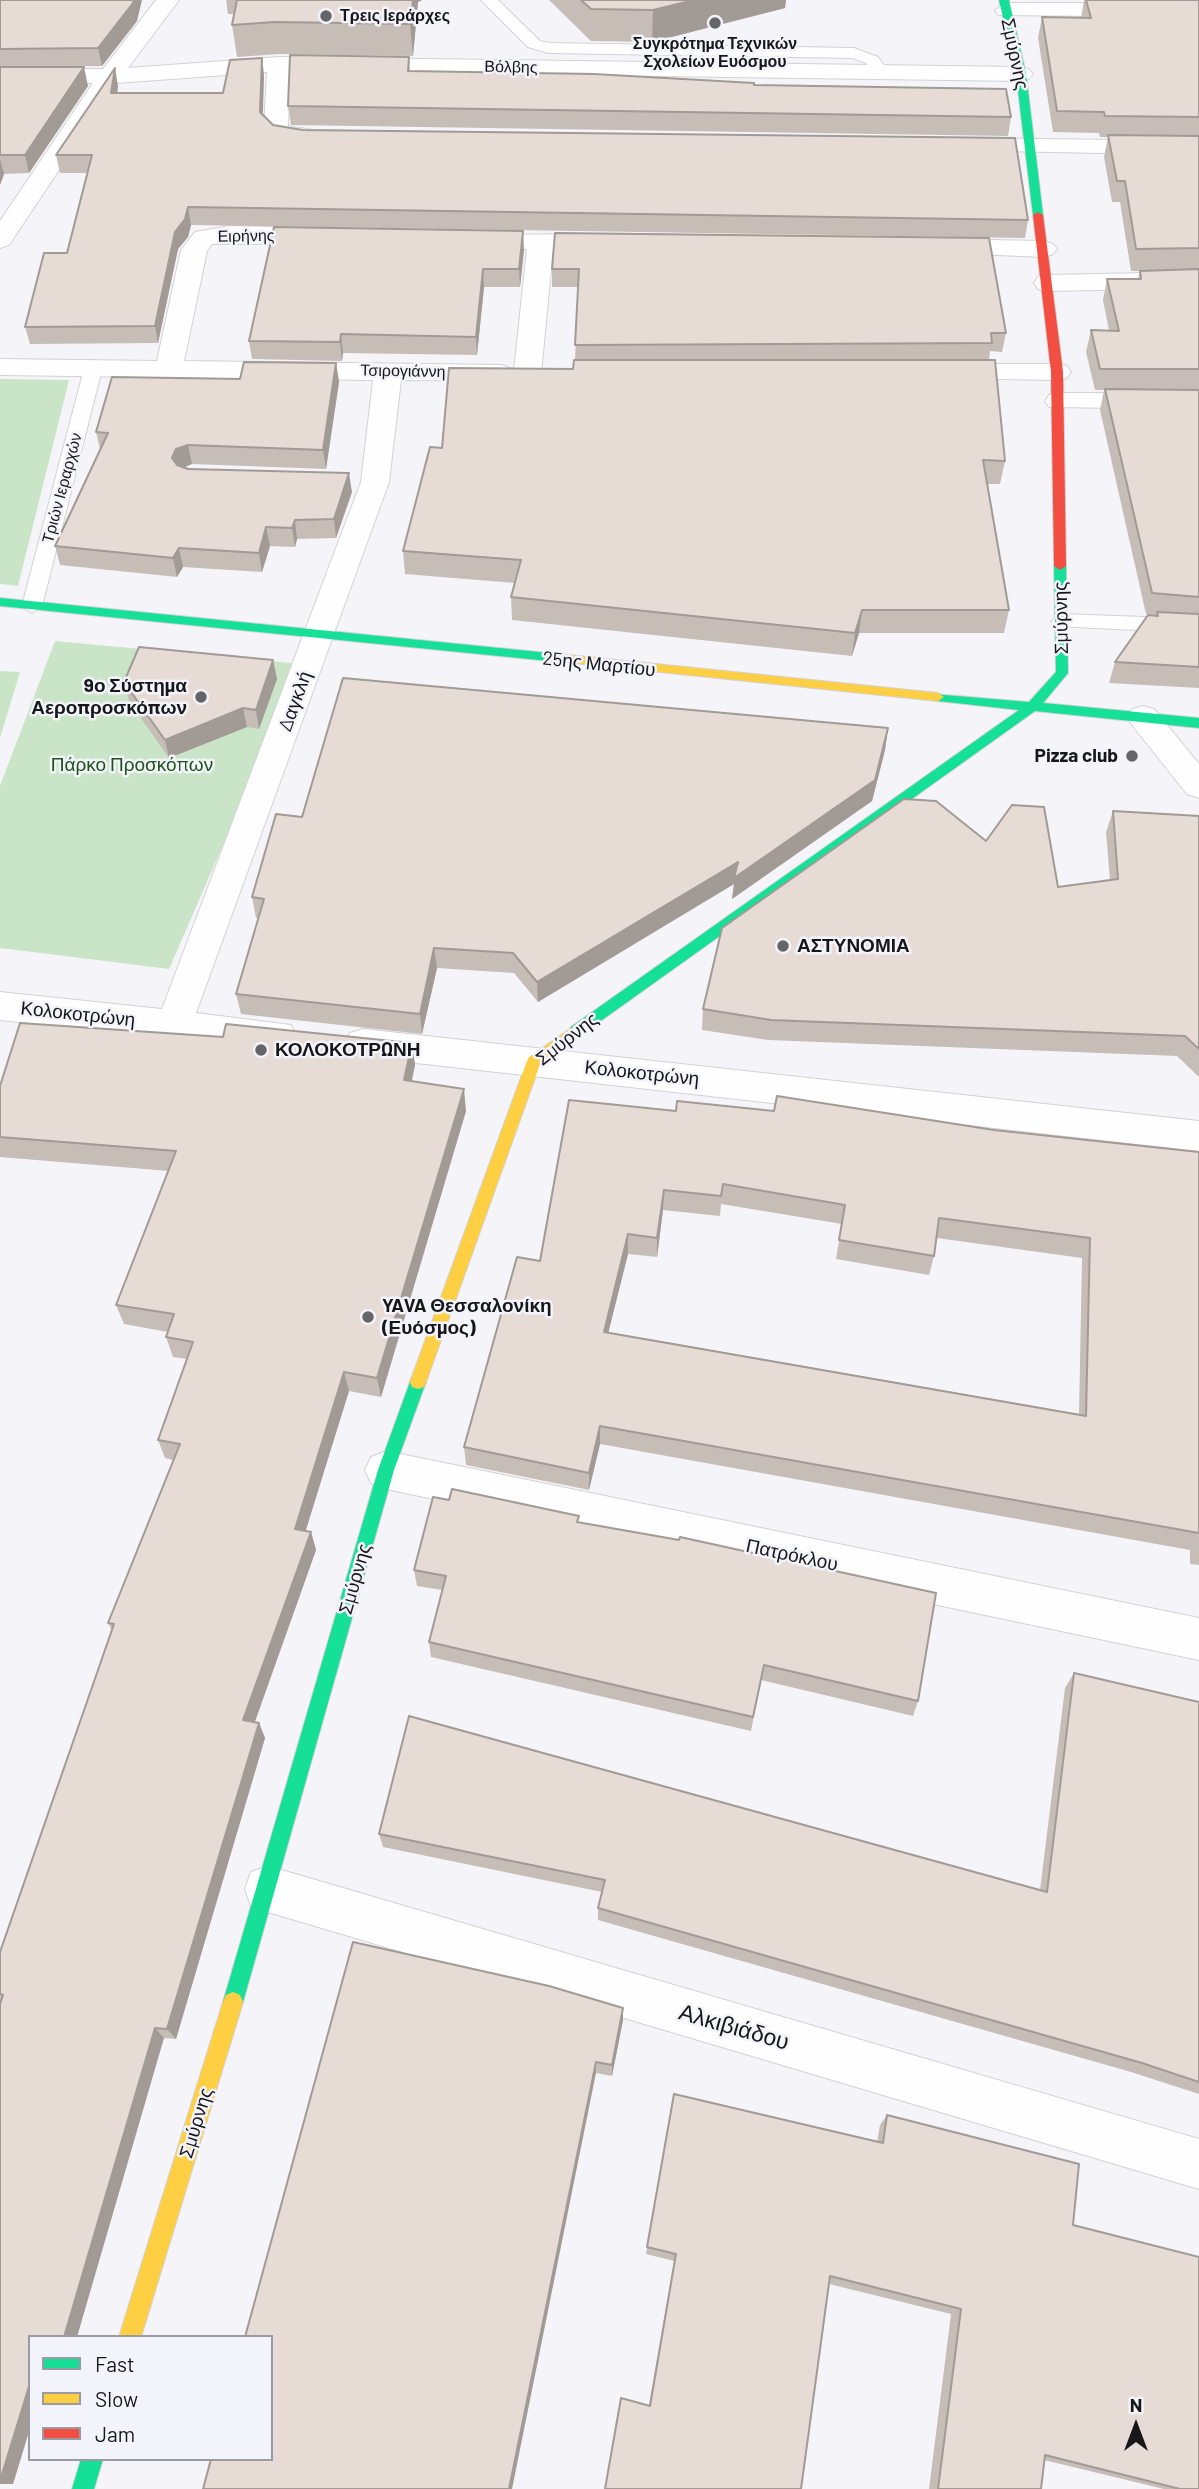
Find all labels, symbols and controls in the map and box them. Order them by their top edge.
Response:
place label: Τρεις Ιεράρχες [340,6,450,26]
marker: Τρεις Ιεράρχες [318,8,334,24]
marker: Συγκρότημα Τεχνικών Σχολείων Ευόσμου [707,15,723,31]
street label: Σμύρνης [996,16,1034,92]
place label: Συγκρότημα Τεχνικών Σχολείων Ευόσμου [633,34,797,72]
street label: Βόλβης [484,57,538,77]
street label: Ειρήνης [217,226,275,246]
street label: Τσιρογιάννη [360,361,446,381]
street label: Τριών Ιεραρχών [38,431,86,545]
street label: Σμύρνης [1049,582,1073,654]
street label: 25ης Μαρτίου [541,647,657,681]
street label: Δαγκλή [274,668,316,734]
place label: 9ο Σύστημα Αεροπροσκόπων [31,675,187,719]
marker: 9ο Σύστημα Αεροπροσκόπων [193,689,209,705]
place label: Pizza club [1035,745,1118,767]
marker: Pizza club [1124,748,1140,764]
park label: Πάρκο Προσκόπων [51,754,213,776]
place label: ΑΣΤΥΝΟΜΙΑ [797,935,910,957]
marker: ΑΣΤΥΝΟΜΙΑ [775,938,791,954]
street label: Κολοκοτρώνη [20,997,136,1031]
street label: Σμύρνης [531,1008,603,1070]
place label: ΚΟΛΟΚΟΤΡΩΝΗ [275,1039,420,1061]
marker: ΚΟΛΟΚΟΤΡΩΝΗ [253,1042,269,1058]
street label: Κολοκοτρώνη [584,1056,700,1090]
place label: YAVA Θεσσαλονίκη (Ευόσμος) [382,1295,552,1339]
marker: YAVA Θεσσαλονίκη (Ευόσμος) [360,1309,376,1325]
street label: Πατρόκλου [744,1534,840,1576]
street label: Σμύρνης [334,1541,376,1617]
street label: Αλκιβιάδου [676,1998,792,2056]
street label: Σμύρνης [174,2085,218,2161]
legend [28,2335,273,2461]
text: Fast [95,2351,135,2376]
text: Slow [95,2386,138,2411]
north arrow [1101,2391,1171,2461]
text: N [1130,2393,1142,2416]
text: Jam [95,2421,135,2446]

